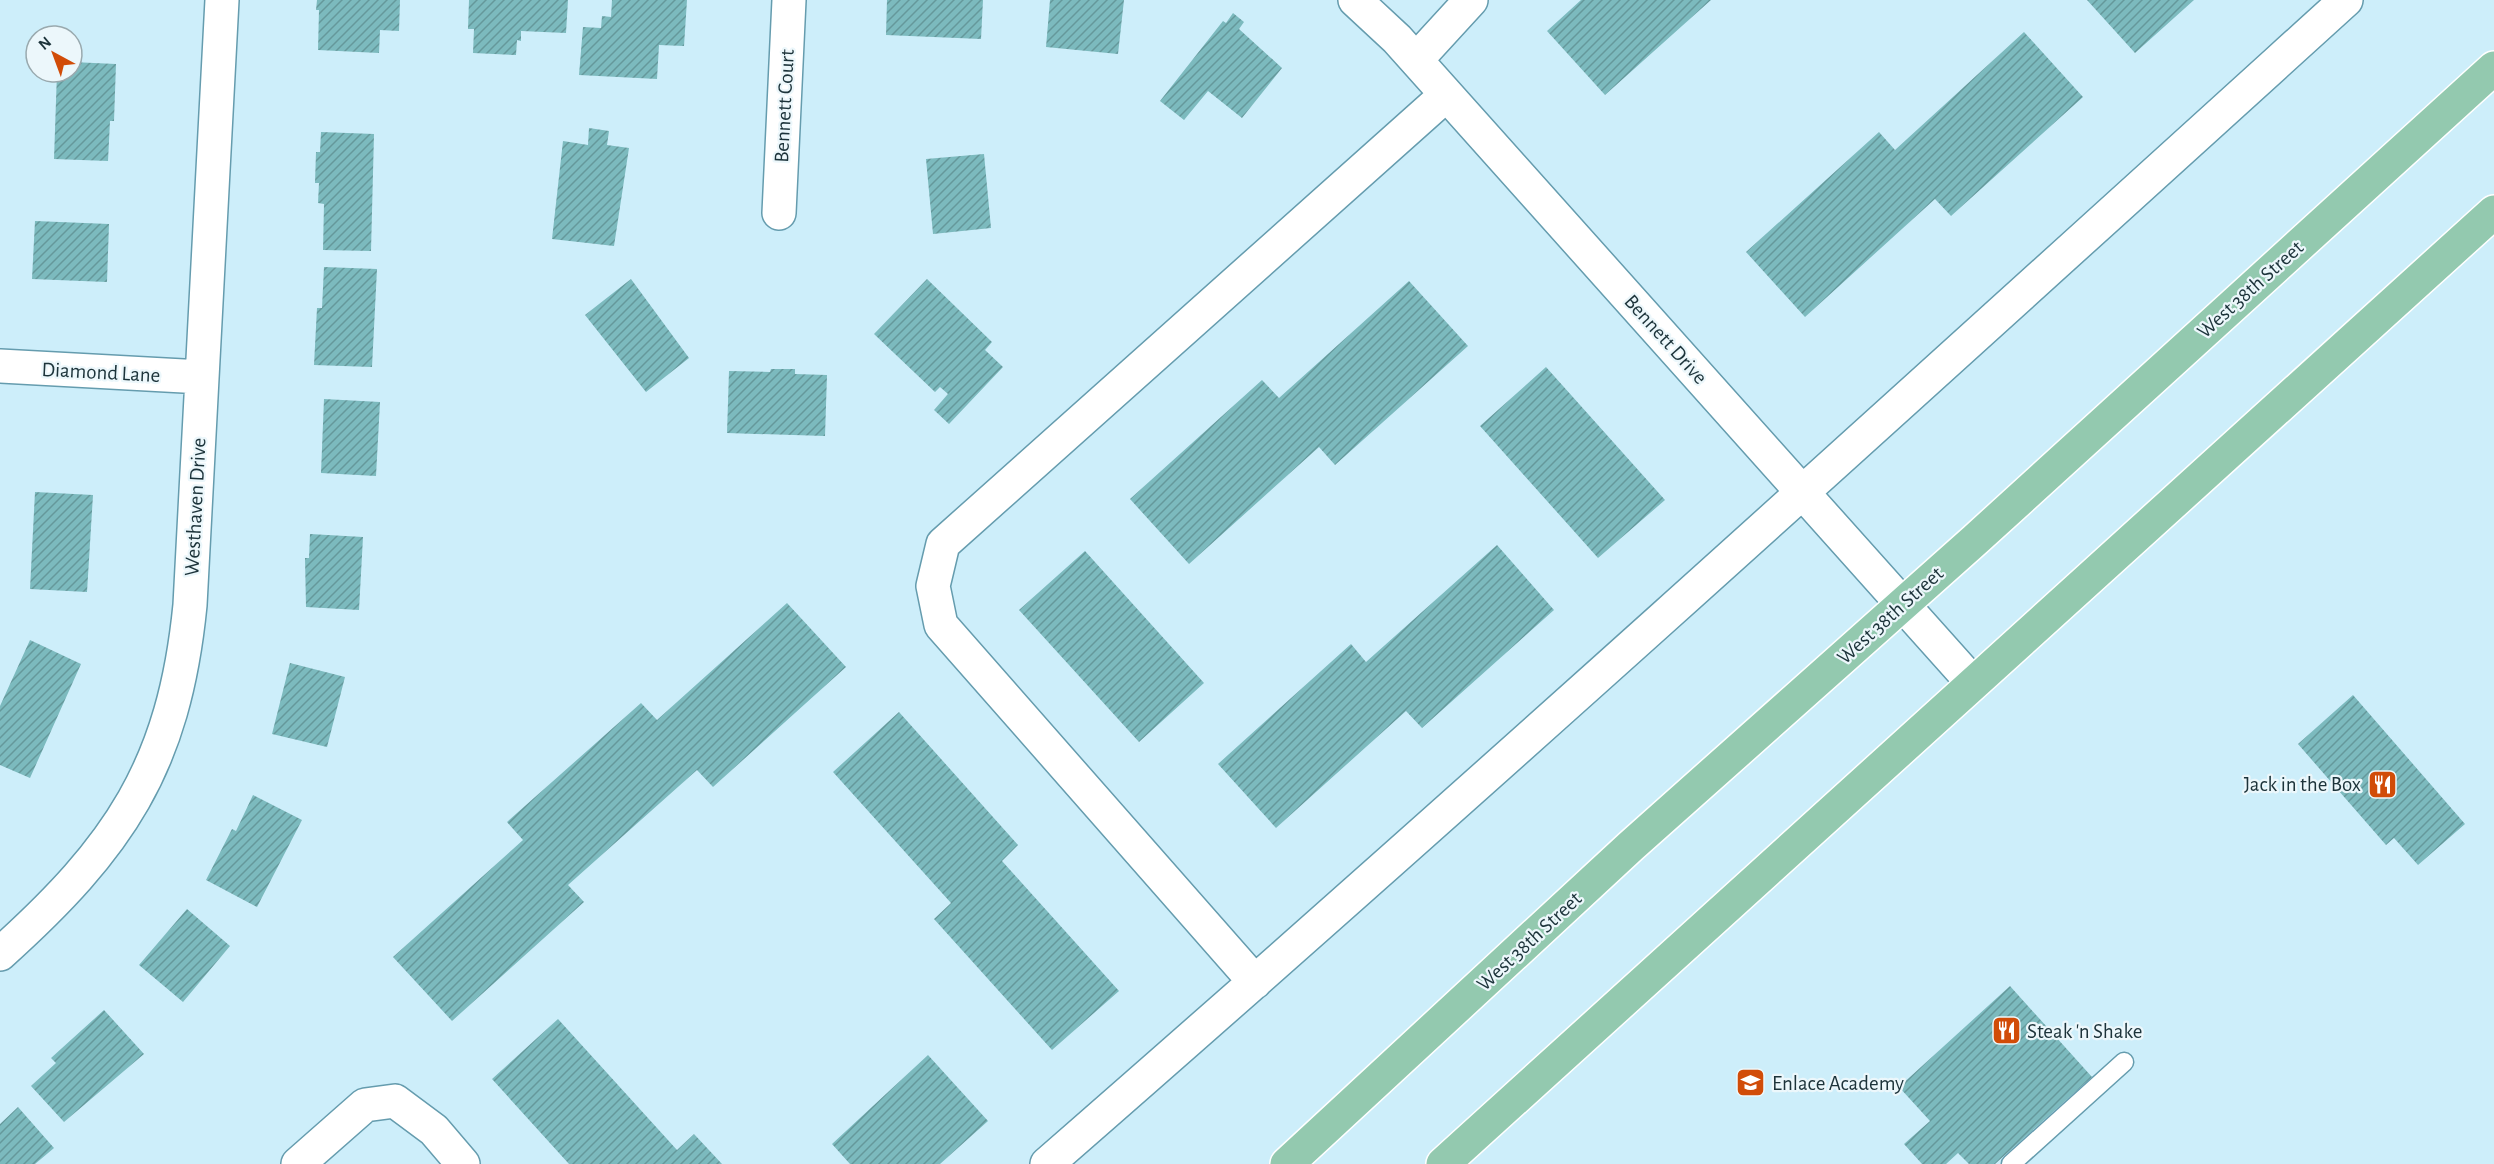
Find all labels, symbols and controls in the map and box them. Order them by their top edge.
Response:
north arrow [24,24,84,84]
text: N [35,34,54,53]
street label: Bennett Court [771,48,798,163]
street label: West 38th Street [2193,236,2308,342]
street label: Bennett Drive [1620,291,1711,388]
street label: Diamond Lane [41,359,161,386]
street label: Westhaven Drive [181,437,210,577]
street label: West 38th Street [1833,562,1948,668]
restaurant icon: Jack in the Box [2366,768,2398,800]
place label: Jack in the Box [2244,774,2361,795]
street label: West 38th Street [1473,888,1586,995]
restaurant icon: Steak 'n Shake [1990,1015,2022,1047]
place label: Steak 'n Shake [2027,1021,2142,1042]
school or university icon: Enlace Academy [1735,1067,1767,1099]
place label: Enlace Academy [1772,1073,1904,1094]

